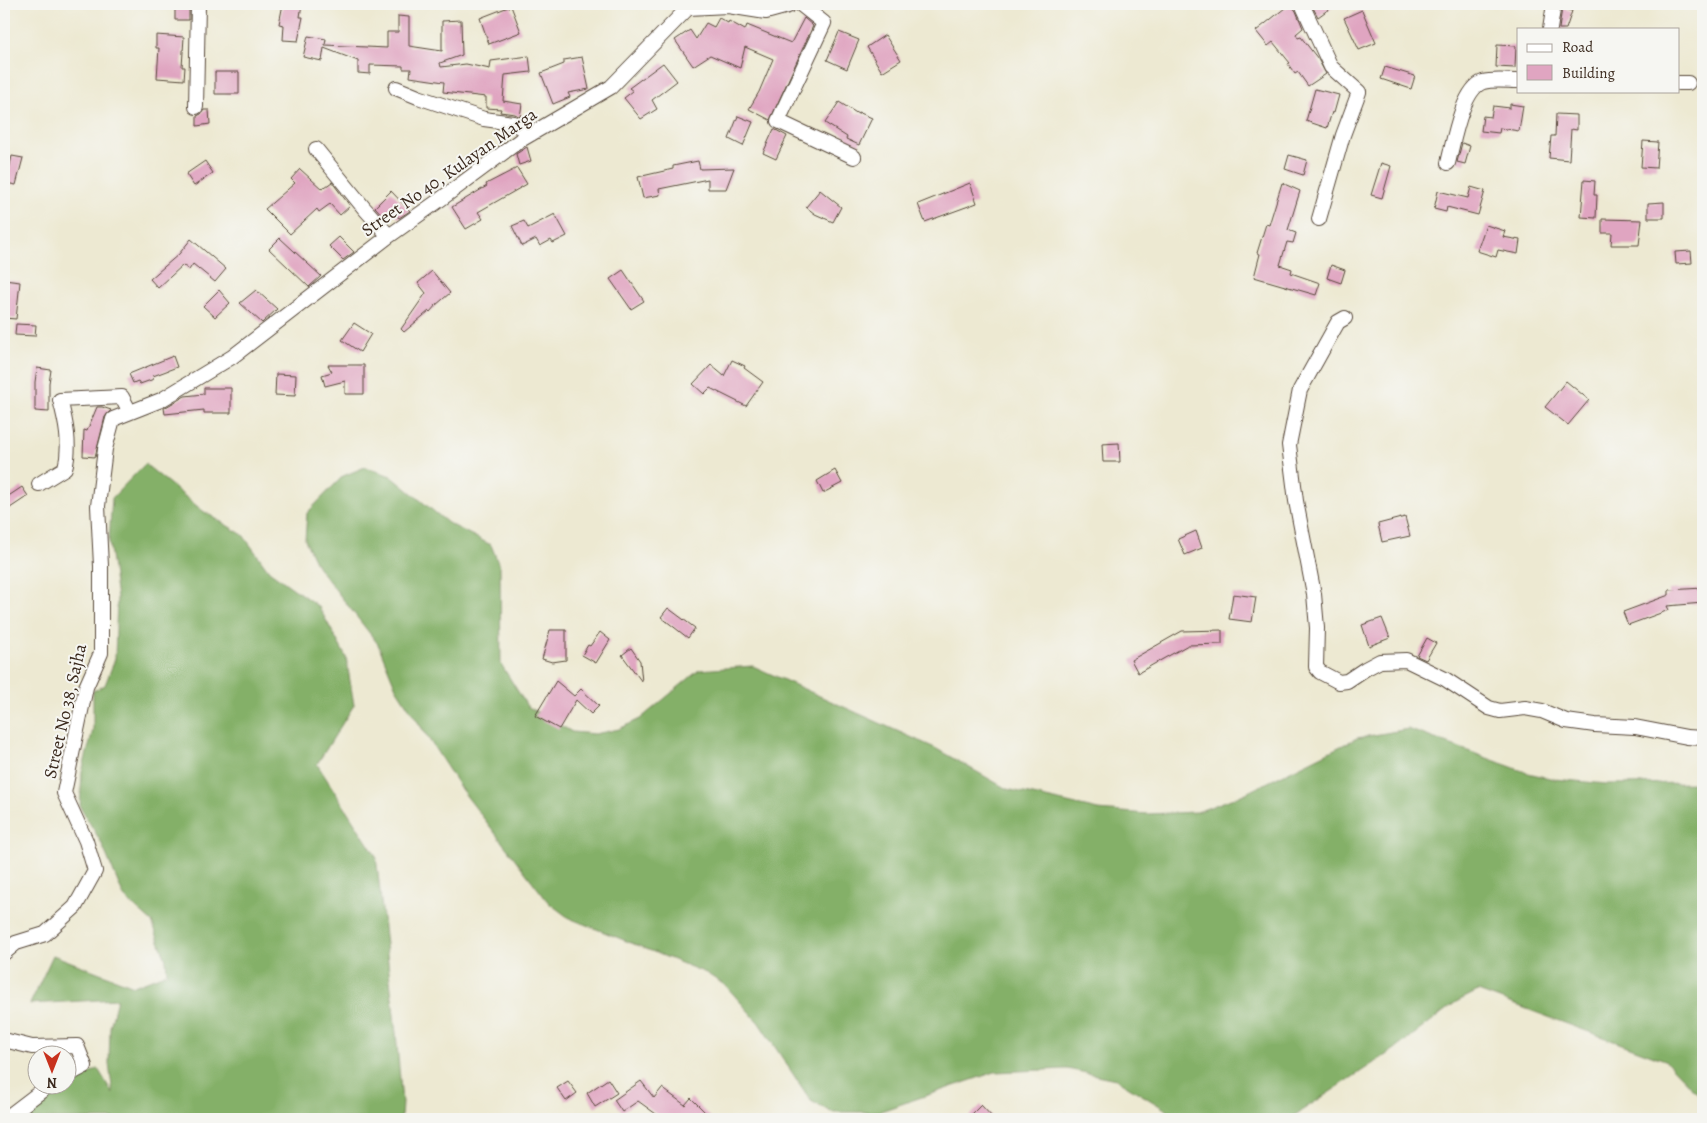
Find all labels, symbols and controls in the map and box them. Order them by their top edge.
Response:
legend [1517,28,1680,92]
text: Road [1562,37,1594,57]
text: Building [1562,63,1615,83]
street label: Street No 40, Kulayan Marga [356,102,542,242]
street label: Street No 38, Sajha [38,641,92,781]
north arrow [28,1046,78,1096]
text: N [47,1073,57,1092]

